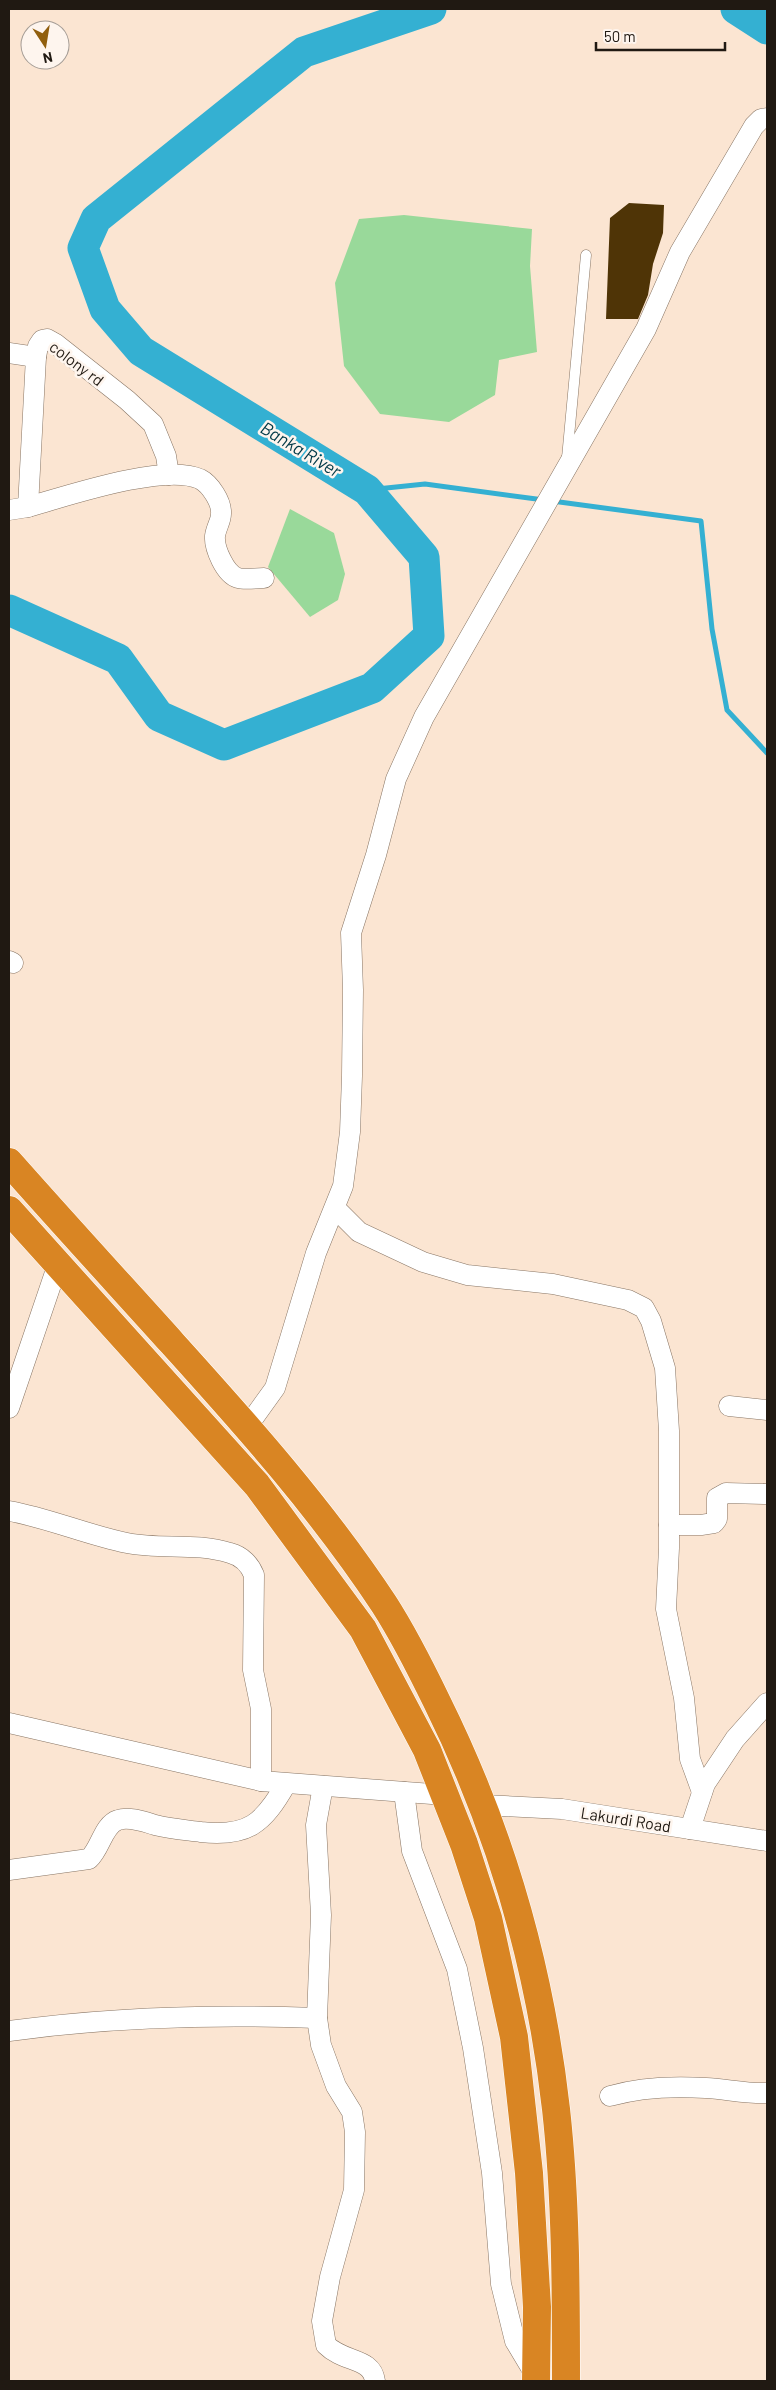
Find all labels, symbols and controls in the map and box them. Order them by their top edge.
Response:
north arrow [20,20,70,70]
scale bar [596,20,725,52]
text: 50 m [604,27,636,45]
text: N [41,49,54,67]
street label: colony rd [46,336,108,390]
water label: Banka River [257,416,346,482]
street label: Lakurdi Road [580,1802,672,1836]

